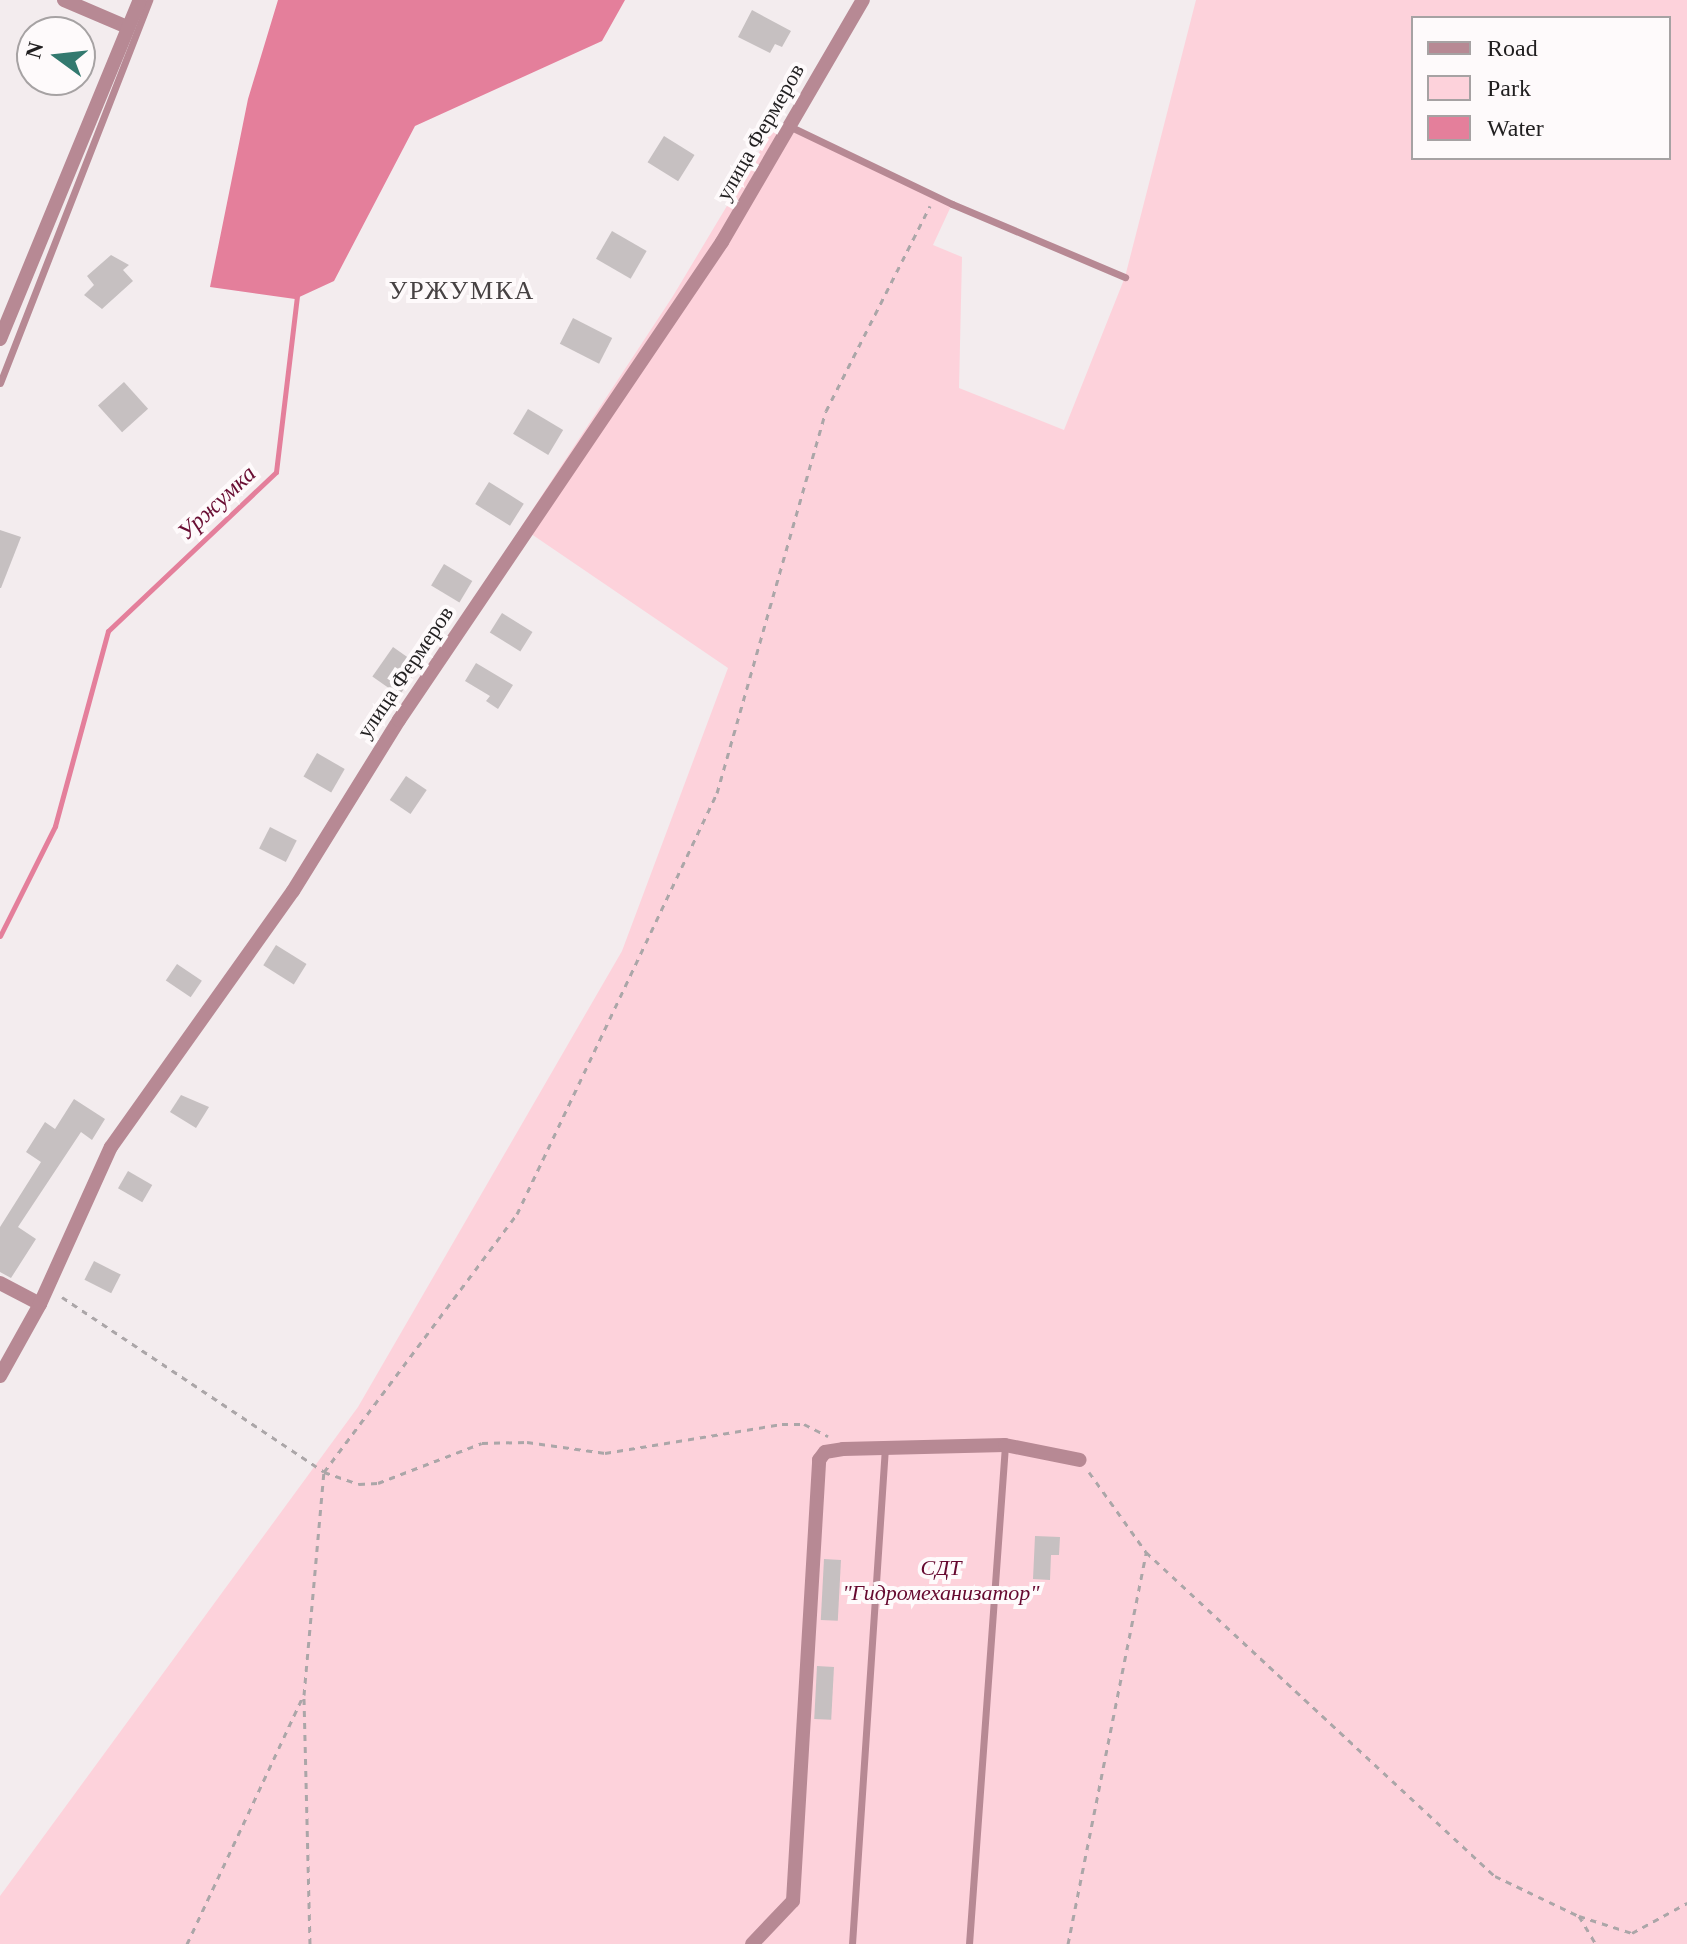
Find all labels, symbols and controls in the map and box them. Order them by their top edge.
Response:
north arrow [16,16,96,96]
legend [1411,16,1671,160]
text: Road [1487,35,1538,61]
text: N [20,39,48,61]
street label: улица Фермеров [710,59,810,205]
text: Park [1487,75,1531,101]
text: Water [1487,115,1544,141]
district label: УРЖУМКА [389,275,535,307]
water label: Уржумка [172,459,262,547]
street label: улица Фермеров [351,601,459,743]
park label: СДТ "Гидромеханизатор" [842,1554,1040,1606]

